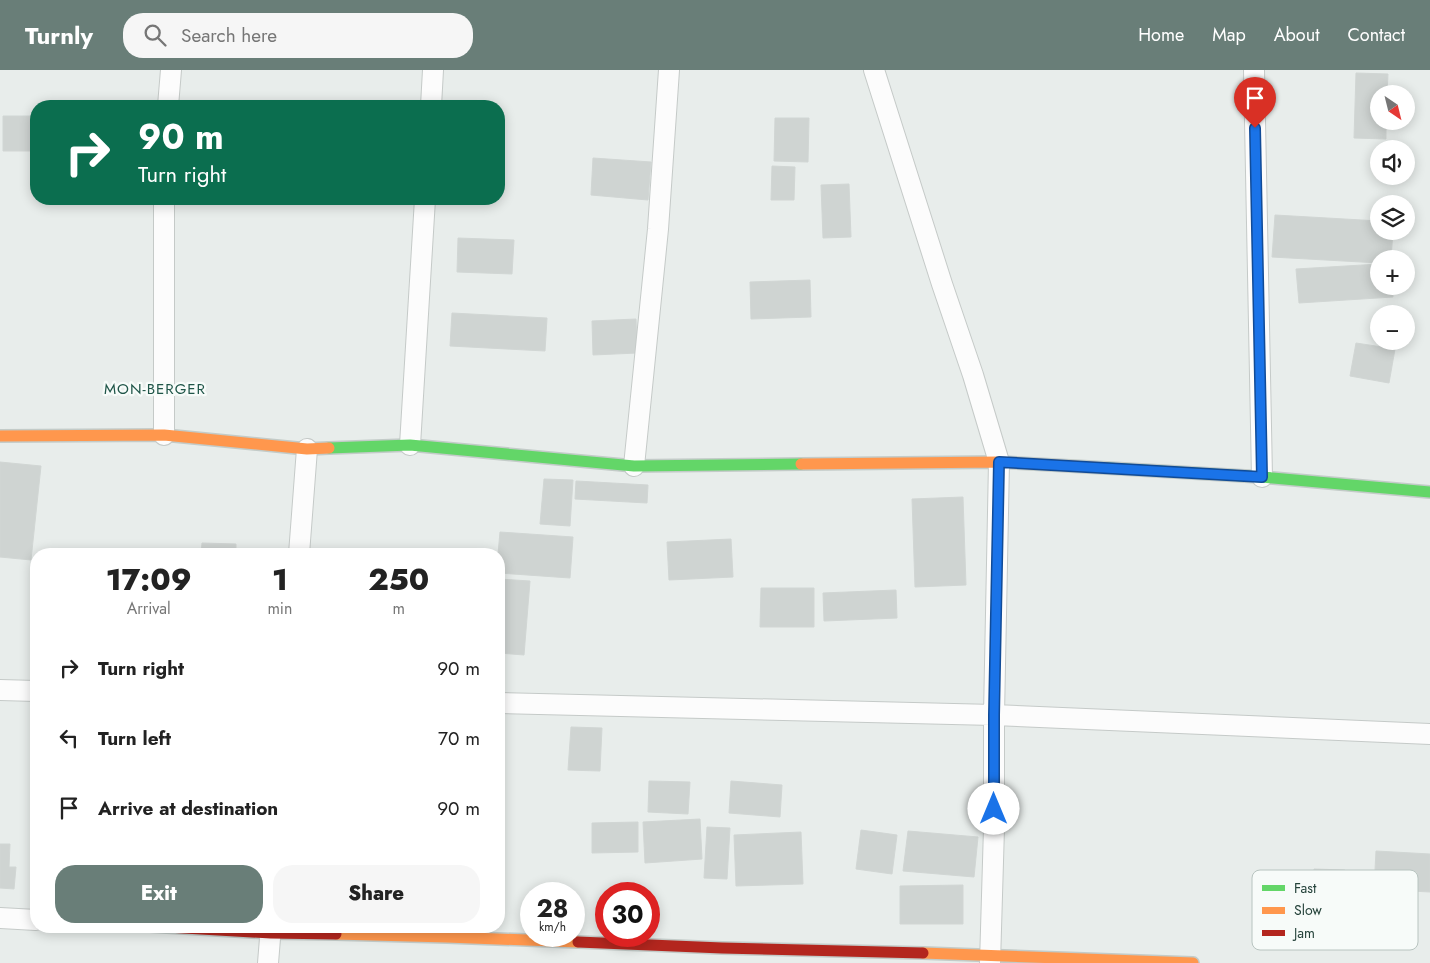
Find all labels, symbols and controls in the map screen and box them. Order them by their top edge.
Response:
search box [123,13,473,58]
text: Turnly [25,18,93,53]
icon: search [141,21,169,49]
text: Search here [181,22,277,49]
text: Home [1138,22,1184,48]
text: Map [1212,22,1246,48]
text: About [1274,22,1319,48]
text: Contact [1347,22,1405,48]
pin [1234,77,1276,128]
icon: arrive [1241,84,1269,112]
north arrow [1370,85,1415,130]
map controls [1370,85,1415,350]
text: 90 m [138,112,224,162]
icon: right [55,120,120,185]
button: sound [1370,140,1415,185]
text: Turn right [138,158,226,190]
button: layers [1370,195,1415,240]
button: + [1370,250,1415,295]
button: − [1370,305,1415,350]
district label: MON-BERGER [104,378,206,400]
text: 17:09 [106,558,192,601]
text: 1 [272,558,288,601]
text: 250 [368,558,429,601]
text: Arrival [127,597,171,620]
text: min [267,597,292,620]
text: m [392,597,405,620]
icon: right [55,654,83,682]
text: Turn right [98,655,184,682]
text: 90 m [437,655,480,682]
icon: left [55,724,83,752]
text: Turn left [98,725,171,752]
text: 70 m [438,725,480,752]
position arrow [967,782,1019,834]
icon: arrive [55,794,83,822]
text: Arrive at destination [98,795,278,822]
text: 90 m [437,795,480,822]
button: Exit [55,865,263,923]
button: Share [273,865,480,923]
legend [1252,870,1418,950]
text: Fast [1294,878,1317,898]
speed limit sign: 30 [595,882,660,947]
text: 28 [536,890,569,926]
text: Slow [1294,900,1322,920]
text: km/h [539,918,566,936]
text: Jam [1292,923,1315,943]

